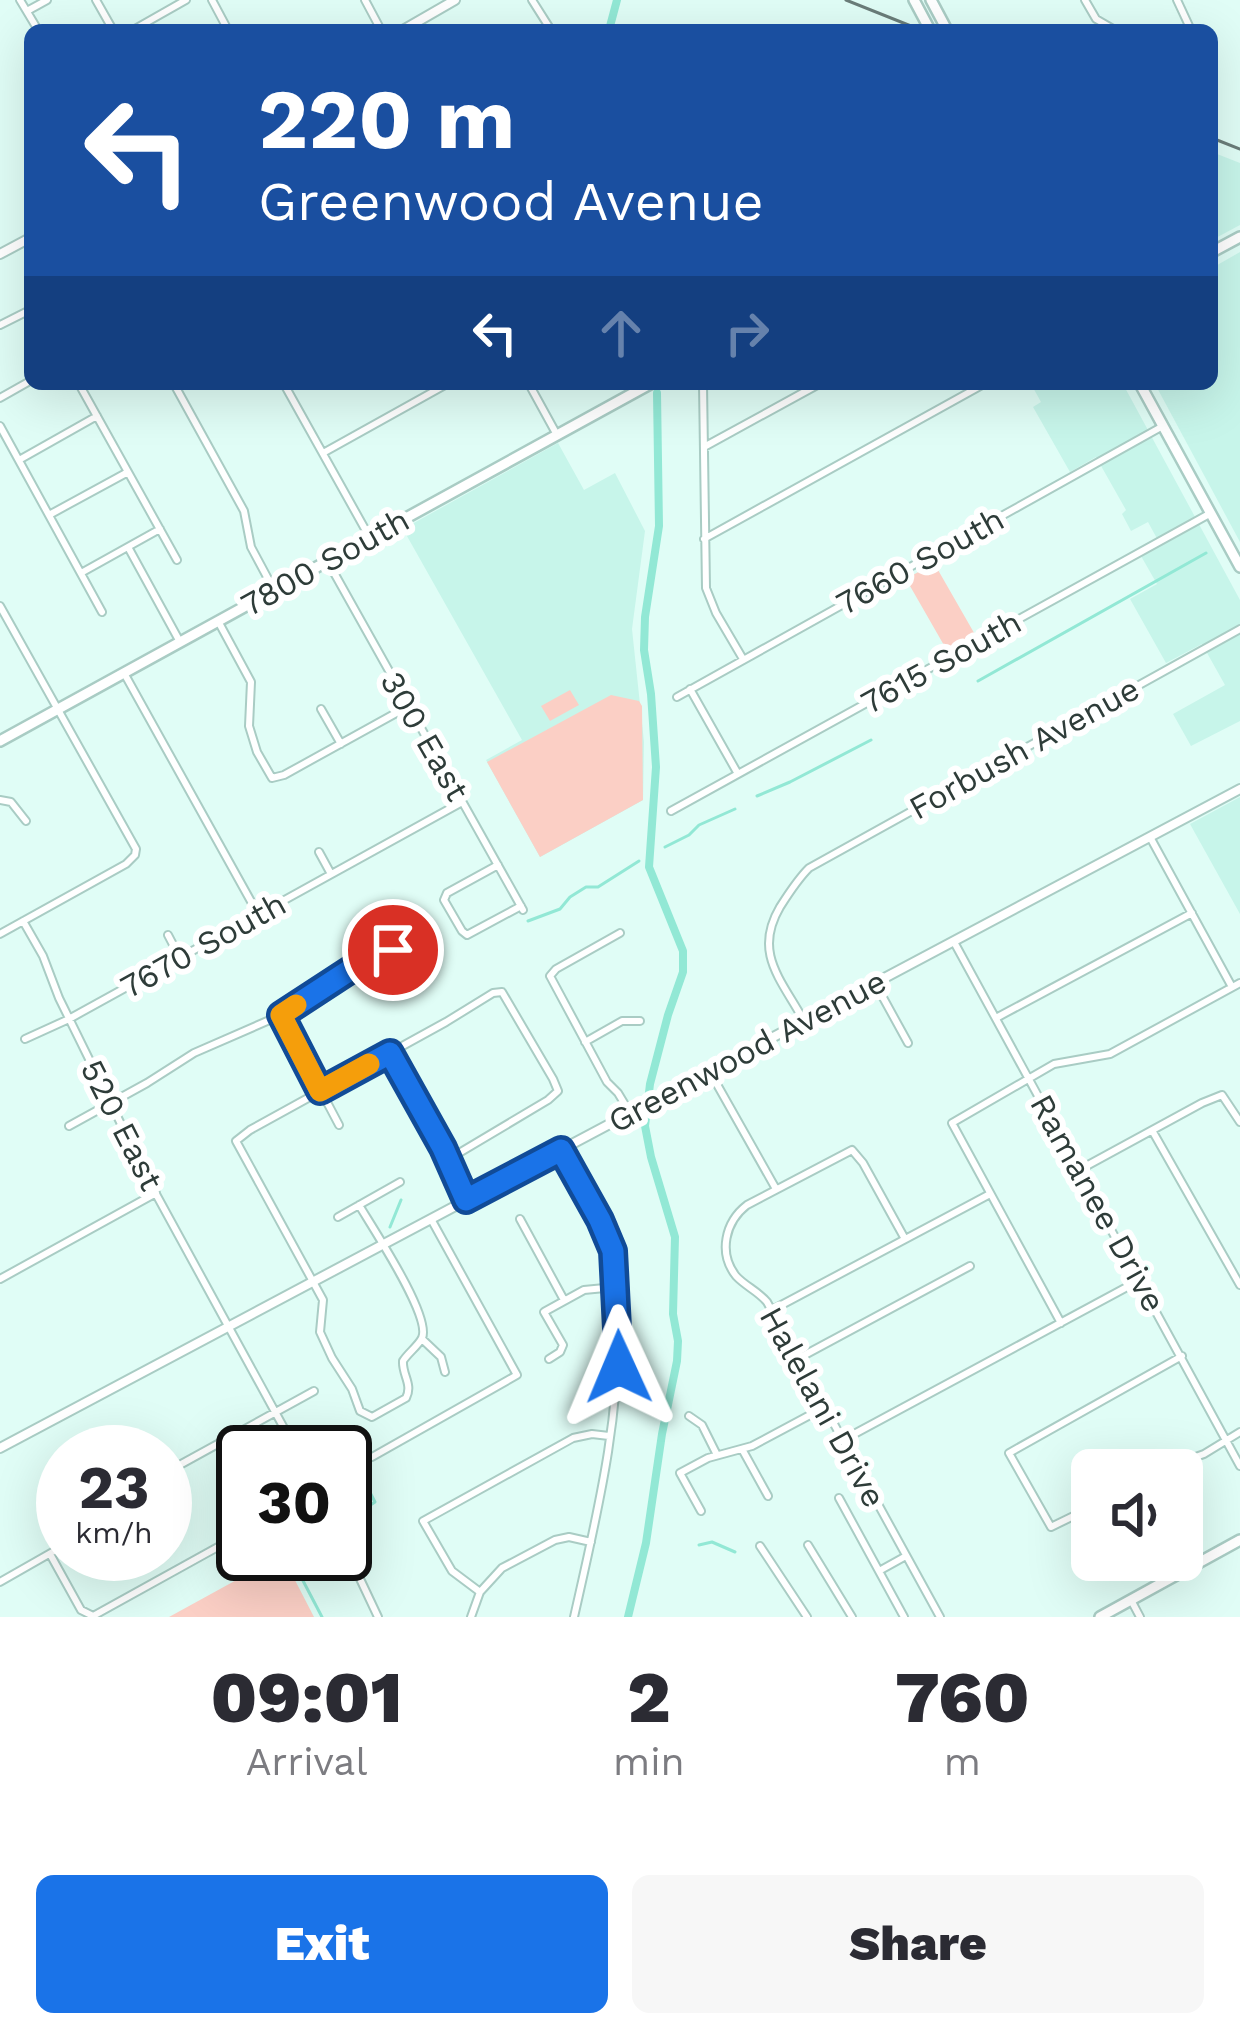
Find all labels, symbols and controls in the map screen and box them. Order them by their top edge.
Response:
text: 220 m [258,70,515,168]
icon: left [60,72,216,228]
text: Greenwood Avenue [258,170,764,233]
icon: left [462,300,528,366]
icon: ahead [588,300,654,366]
icon: right [714,300,780,366]
street label: 7660 South [830,499,1010,623]
street label: 7800 South [234,500,416,624]
street label: 7615 South [854,602,1028,722]
street label: 300 East [372,665,478,808]
street label: Forbush Avenue [902,669,1146,827]
street label: 7670 South [114,884,292,1006]
pin [342,899,444,1001]
icon: arrive [360,917,426,983]
street label: Greenwood Avenue [601,961,893,1141]
street label: 520 East [73,1053,171,1197]
street label: Ramanee Drive [1022,1087,1174,1319]
street label: Halelani Drive [752,1300,894,1514]
position arrow [556,1304,682,1430]
speed limit sign: 30 [216,1425,372,1581]
map controls [1071,1449,1203,1581]
button: sound [1071,1449,1203,1581]
text: 23 [78,1452,150,1523]
text: km/h [75,1515,153,1550]
text: 09:01 [210,1655,403,1739]
text: 2 [627,1655,670,1739]
text: 760 [895,1655,1030,1739]
text: Arrival [246,1739,367,1784]
text: min [613,1739,685,1784]
text: m [944,1739,981,1784]
button: Exit [36,1875,608,2013]
button: Share [632,1875,1204,2013]

